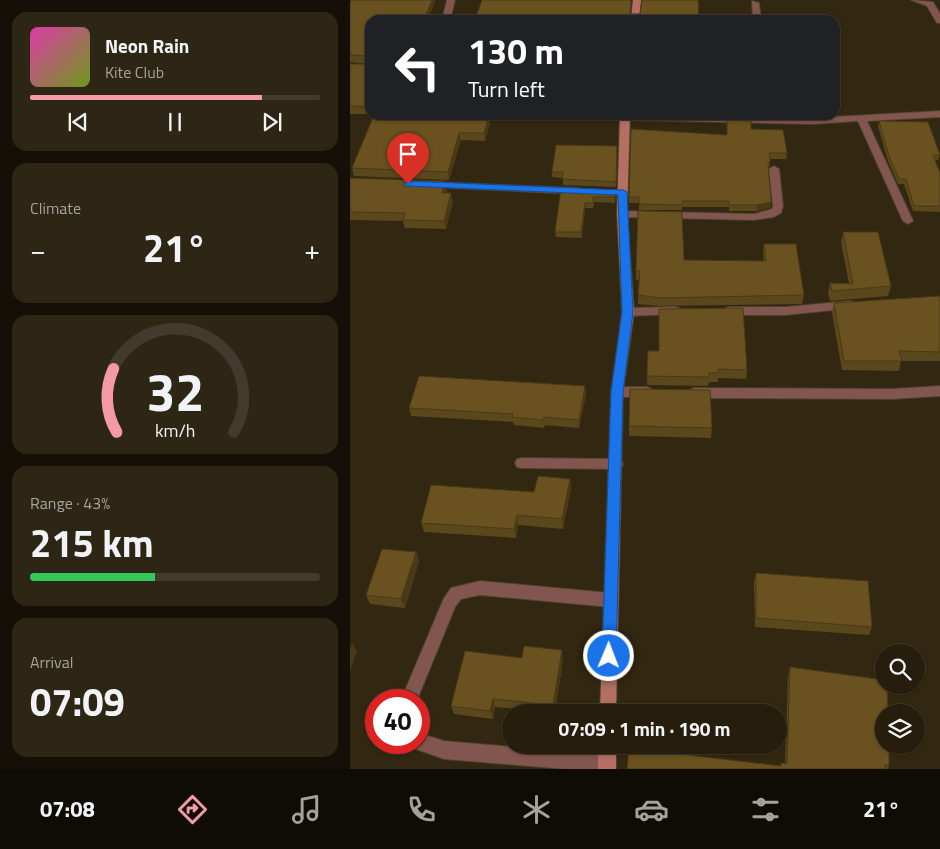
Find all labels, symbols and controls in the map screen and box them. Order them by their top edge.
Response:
text: 130 m [468,24,564,78]
text: Neon Rain [105,31,189,60]
icon: left [385,35,450,100]
text: Kite Club [105,60,164,84]
text: Turn left [468,72,545,106]
icon: previous [64,108,92,136]
icon: pause [161,108,189,136]
icon: next [258,108,286,136]
pin [387,133,429,184]
icon: arrive [394,140,422,168]
text: Climate [30,196,81,220]
text: 21° [143,219,207,277]
text: − [30,228,46,271]
text: + [304,228,320,271]
text: 32 [146,352,204,431]
text: km/h [155,417,195,444]
text: Range · 43% [30,491,110,515]
text: 215 km [30,514,154,572]
position arrow [582,629,634,681]
map controls [875,644,925,754]
button: search [875,644,925,694]
text: Arrival [30,650,73,674]
text: 07:09 [30,673,125,731]
speed limit sign: 40 [365,689,430,754]
button: layers [875,704,925,754]
text: 07:09 · 1 min · 190 m [558,714,731,743]
text: 07:08 [40,792,95,826]
icon: directions [175,792,210,827]
icon: music [289,792,324,827]
icon: phone [404,792,439,827]
icon: climate [519,792,554,827]
icon: car [634,792,669,827]
icon: filters [748,792,783,827]
text: 21° [863,792,900,826]

